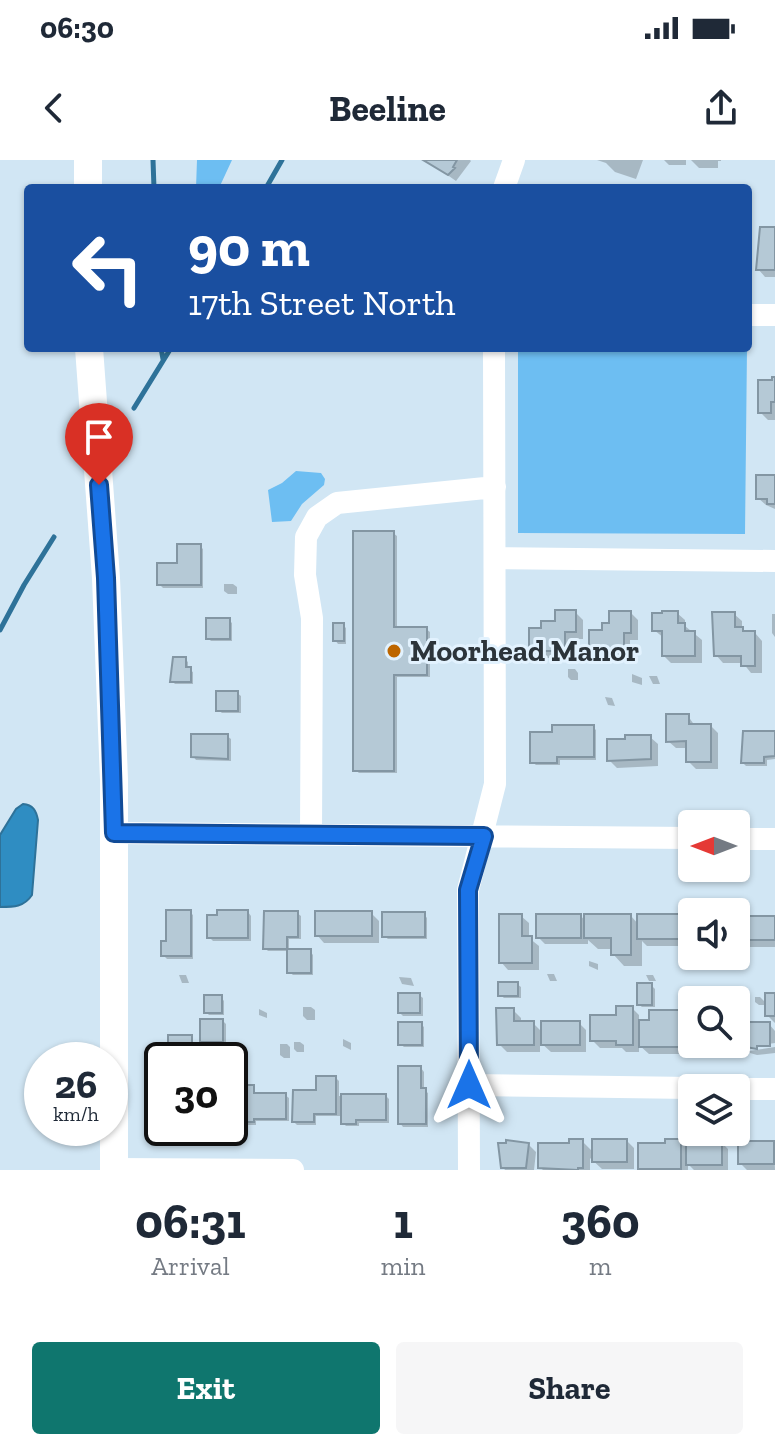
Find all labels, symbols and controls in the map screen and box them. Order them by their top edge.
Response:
text: 06:30 [40,10,114,46]
icon: back [32,86,76,130]
icon: share [699,86,743,130]
text: Beeline [329,87,446,130]
text: 90 m [188,213,310,280]
icon: left [56,216,160,320]
text: 17th Street North [188,281,455,324]
pin [65,403,133,485]
icon: arrive [77,415,121,459]
place label: Moorhead Manor [410,633,639,669]
marker: Moorhead Manor [385,642,403,660]
north arrow [678,810,750,882]
map controls [678,810,750,1146]
button: sound [678,898,750,970]
button: search [678,986,750,1058]
speed limit sign: 30 [144,1042,248,1146]
position arrow [427,1043,511,1127]
text: 26 [55,1060,97,1108]
button: layers [678,1074,750,1146]
text: km/h [53,1102,99,1126]
text: 06:31 [135,1193,246,1250]
text: 1 [393,1193,413,1250]
text: 360 [561,1193,640,1250]
text: Arrival [151,1250,230,1282]
text: min [381,1250,425,1282]
text: m [589,1250,611,1282]
button: Exit [32,1342,380,1434]
button: Share [396,1342,743,1434]

